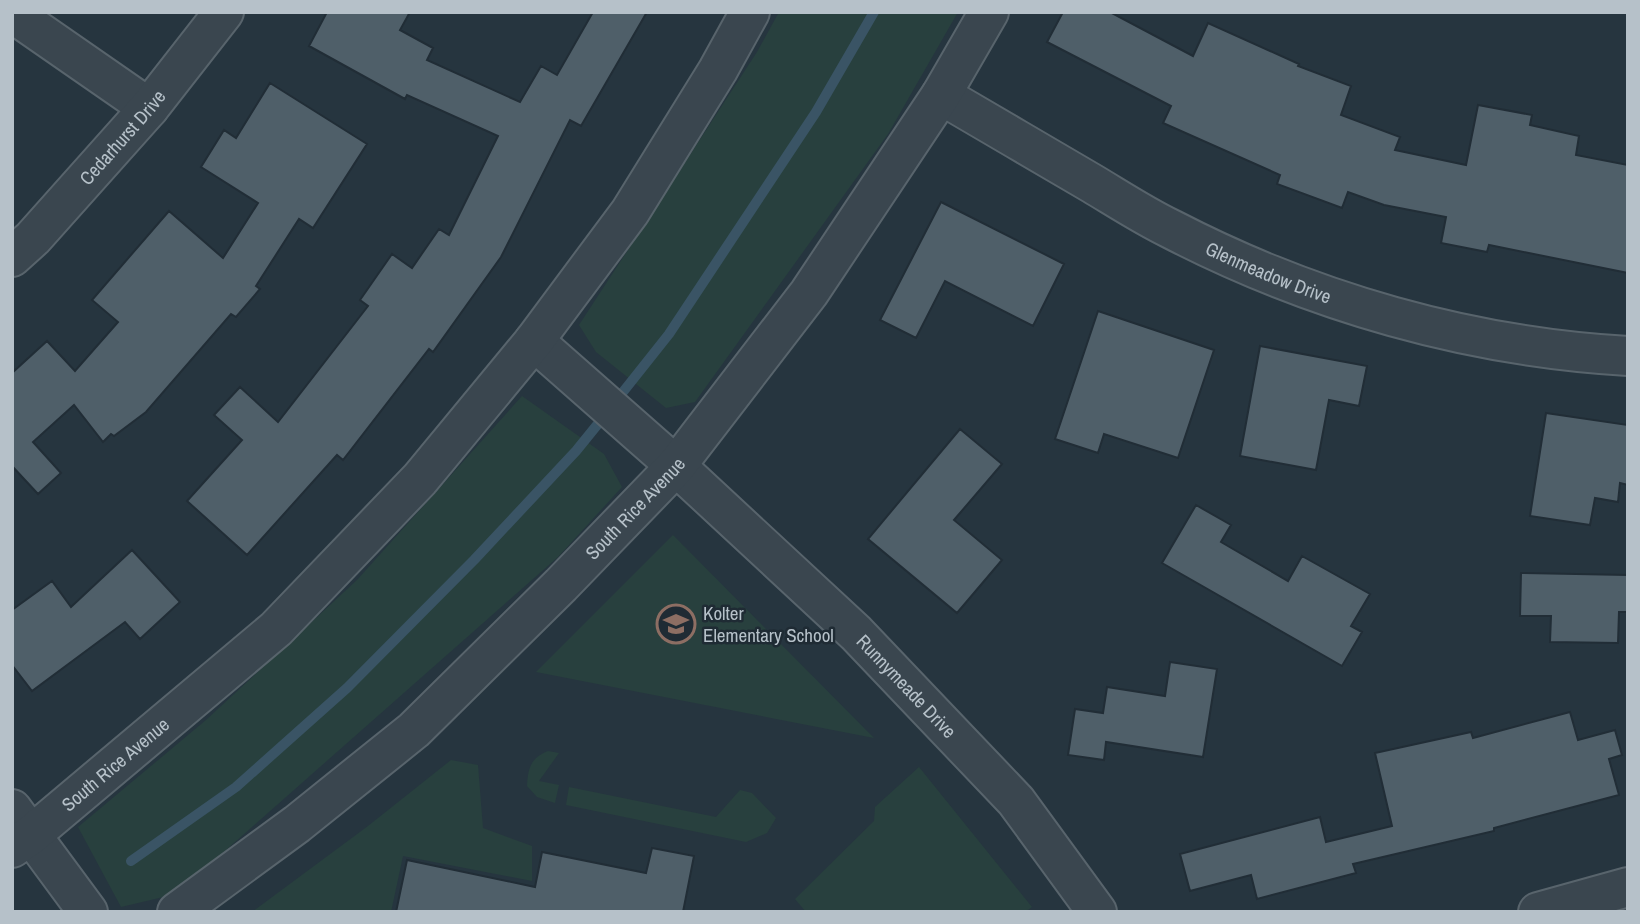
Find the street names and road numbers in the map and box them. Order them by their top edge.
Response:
street label: Cedarhurst Drive [73,84,171,190]
street label: Glenmeadow Drive [1201,235,1335,309]
street label: South Rice Avenue [579,452,691,565]
street label: Runnymeade Drive [851,628,962,744]
street label: South Rice Avenue [56,711,175,817]

